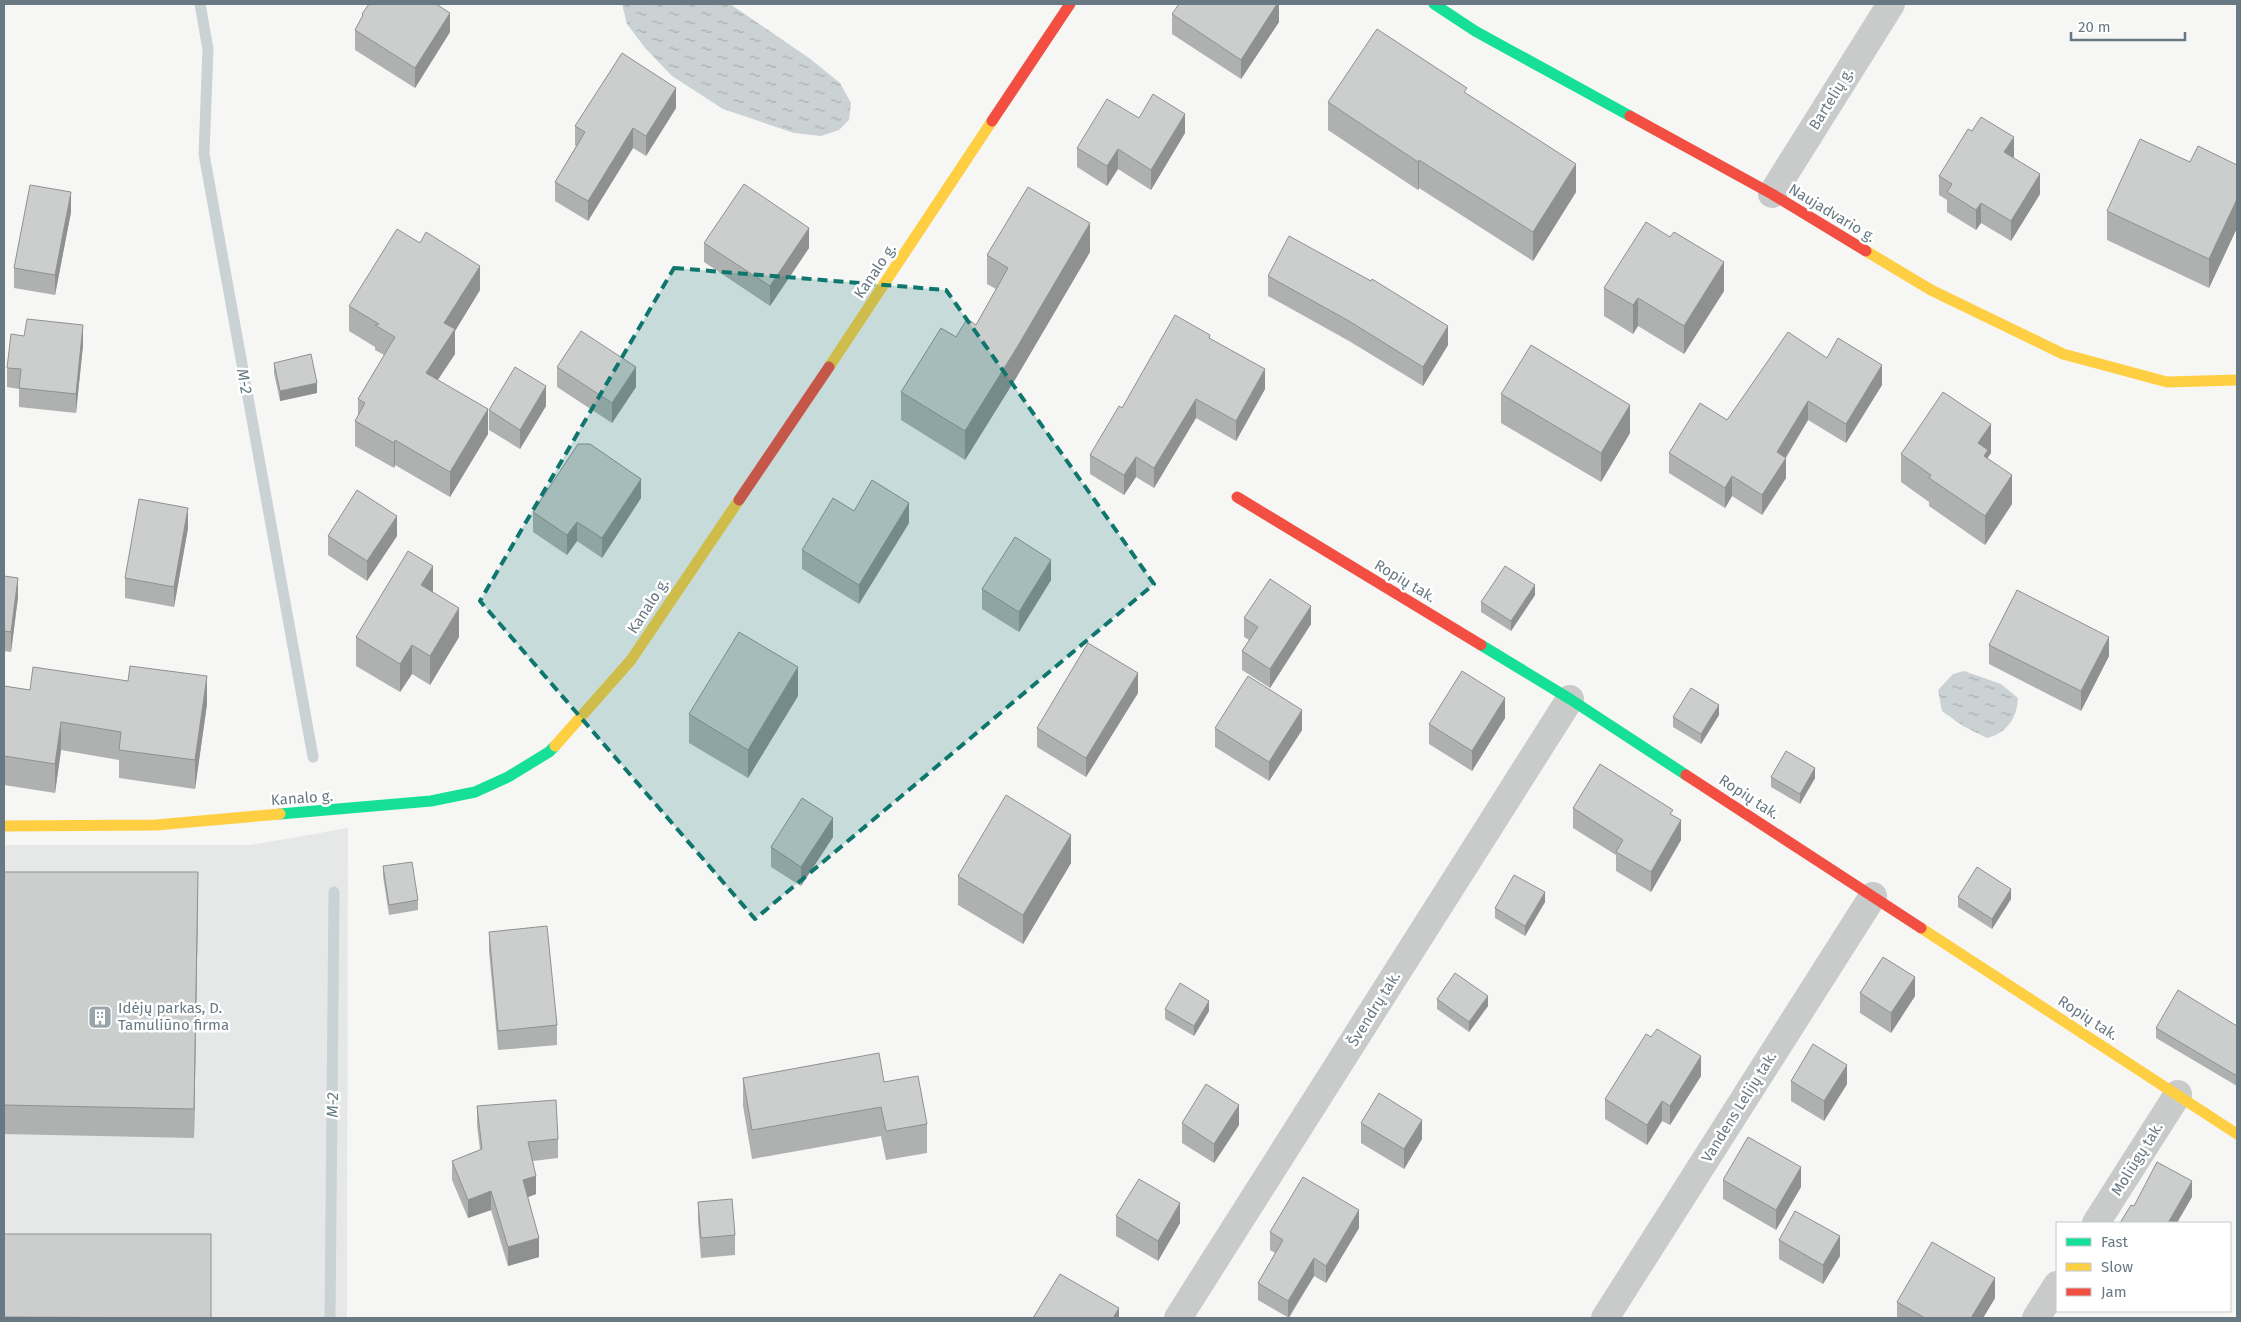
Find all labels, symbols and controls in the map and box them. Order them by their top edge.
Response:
scale bar [2071,10,2185,42]
text: 20 m [2078,18,2111,36]
street label: Bartelių g. [1805,65,1857,133]
street label: Naujadvario g. [1785,180,1879,246]
street label: Kanalo g. [850,240,900,302]
water label: M-2 [233,367,256,395]
street label: Ropių tak. [1371,556,1439,606]
street label: Kanalo g. [624,575,672,637]
street label: Ropių tak. [1715,771,1783,823]
street label: Kanalo g. [270,787,334,809]
street label: Švendrų tak. [1344,968,1404,1050]
street label: Ropių tak. [2054,992,2122,1044]
place label: Idėjų parkas, D. Tamuliūno firma [118,999,229,1034]
building icon: Idėjų parkas, D. Tamuliūno firma [87,1004,113,1030]
street label: Vandens Lelijų tak. [1698,1048,1780,1166]
water label: M-2 [323,1092,342,1118]
street label: Moliūgų tak. [2107,1119,2167,1199]
legend [2056,1222,2231,1312]
text: Fast [2101,1233,2128,1251]
text: Slow [2101,1258,2133,1276]
text: Jam [2101,1283,2127,1301]

